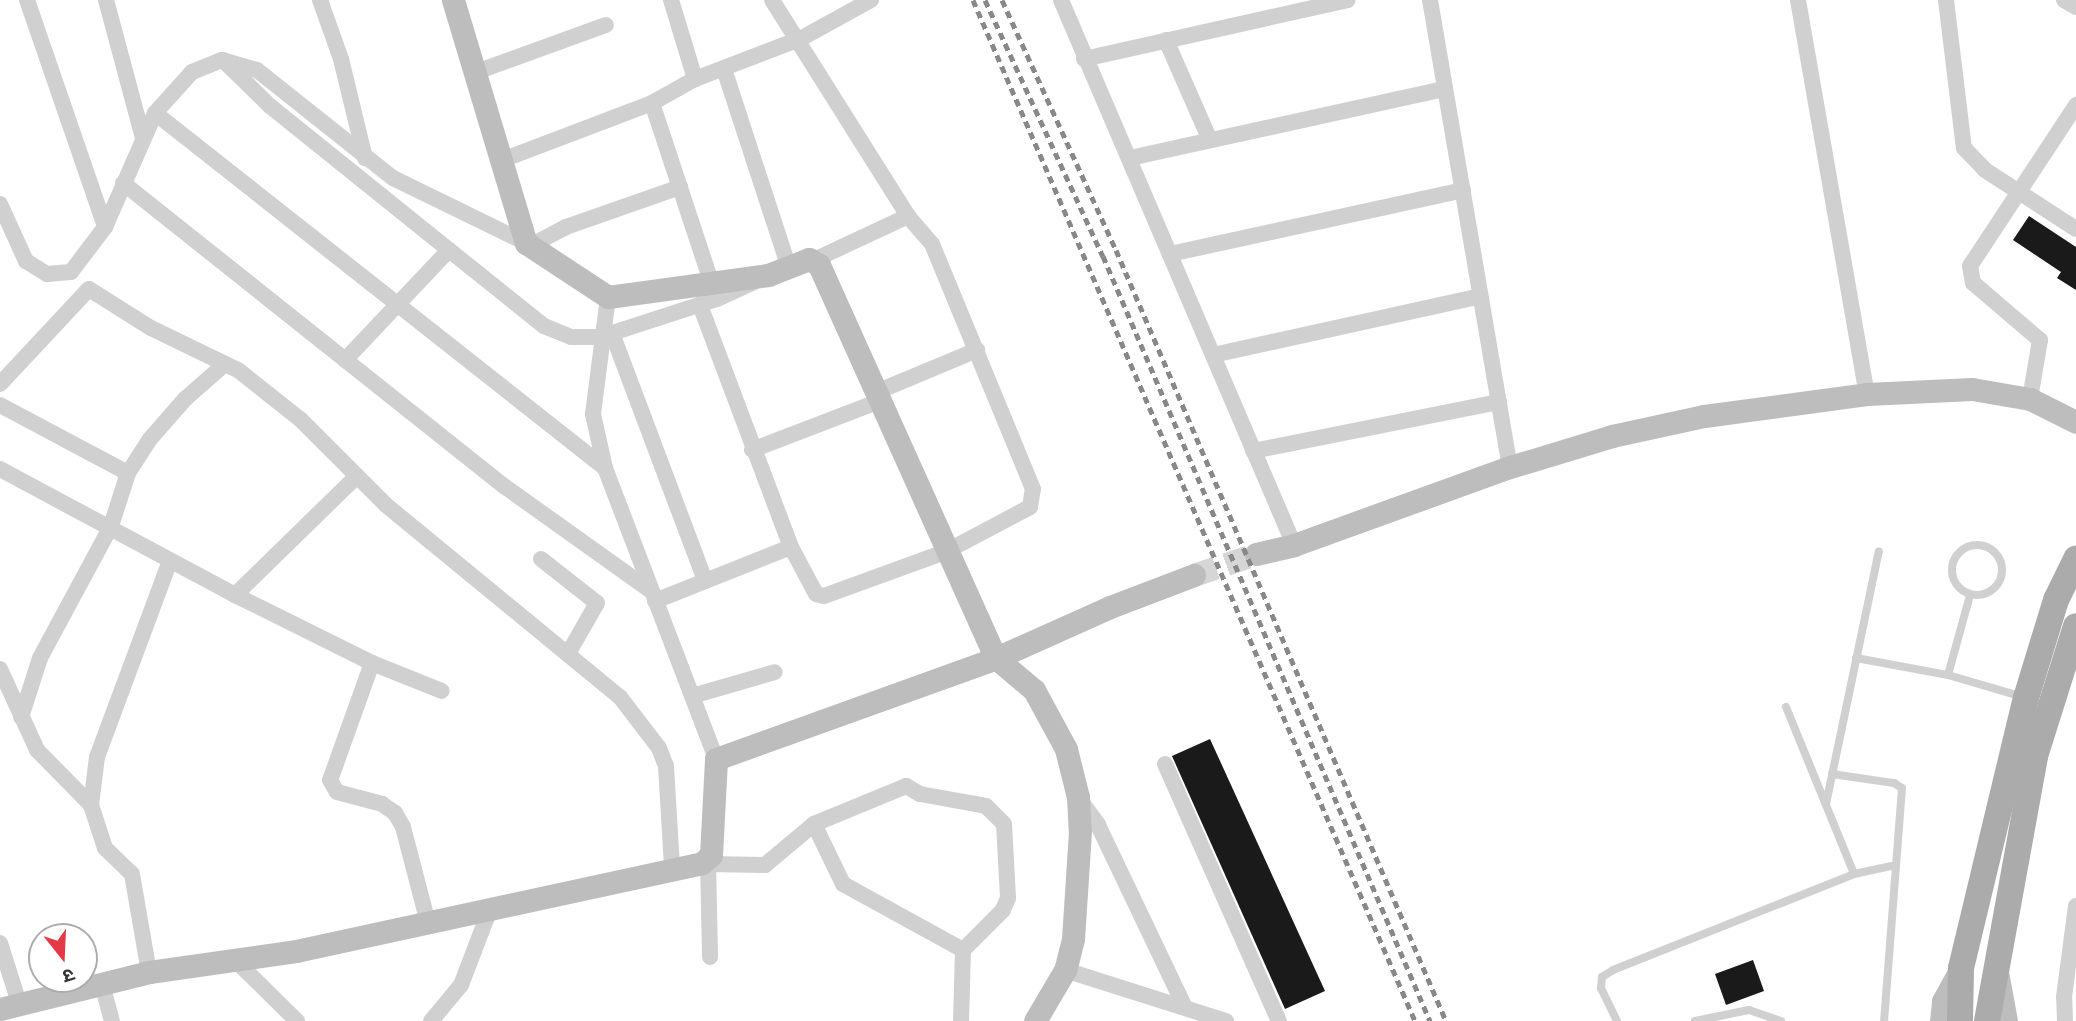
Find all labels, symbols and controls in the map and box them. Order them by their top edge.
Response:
north arrow [28,923,98,993]
text: उ [60,964,78,989]

